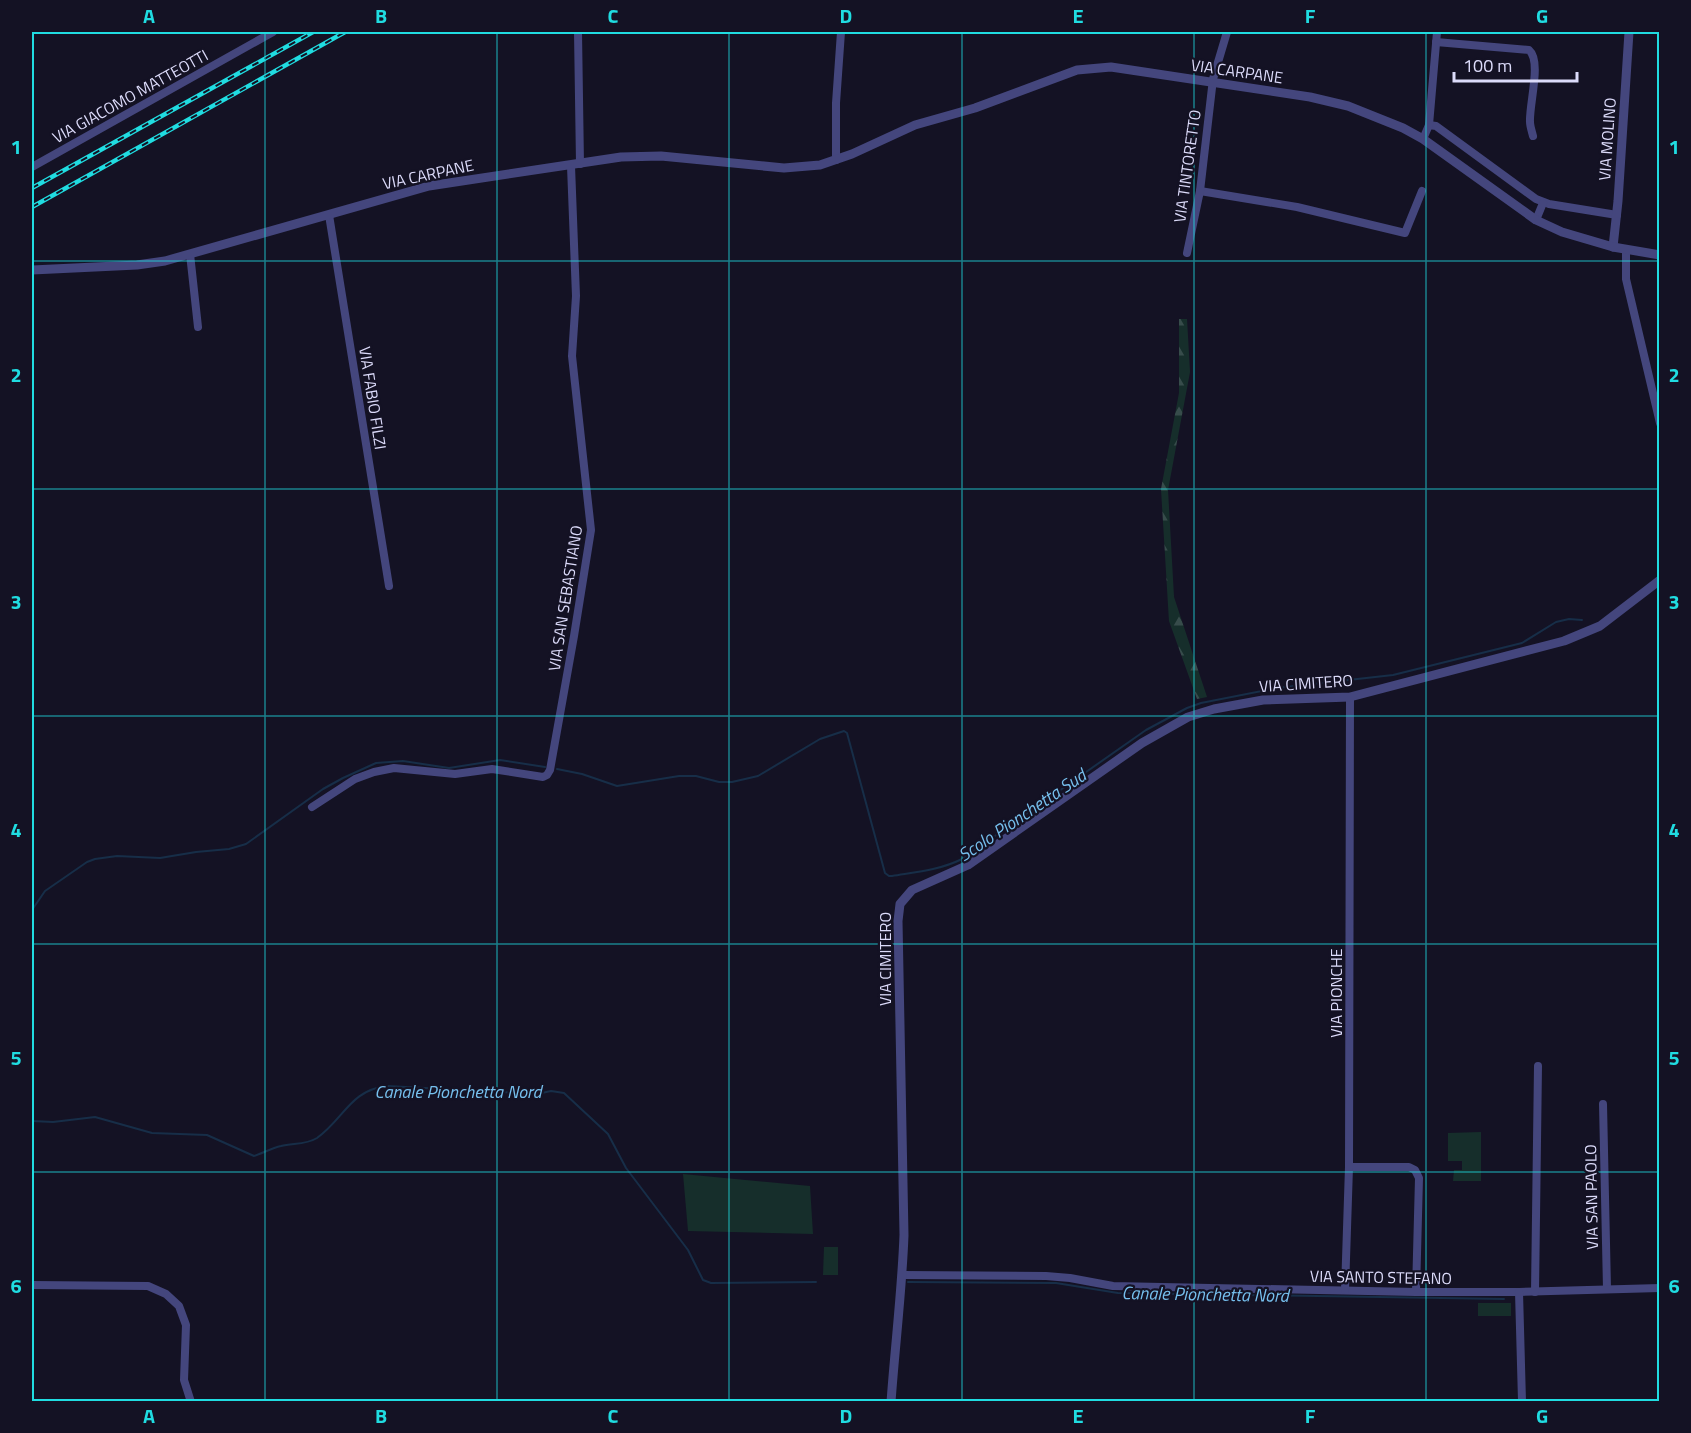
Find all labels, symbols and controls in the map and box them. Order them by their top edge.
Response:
text: A [143,0,155,31]
text: B [375,0,387,31]
text: C [608,0,619,31]
text: D [840,0,852,31]
text: E [1072,0,1084,31]
text: F [1305,0,1316,31]
text: G [1536,0,1548,31]
street label: VIA GIACOMO MATTEOTTI [48,43,212,149]
scale bar [1454,45,1577,83]
text: 100 m [1463,52,1512,79]
street label: VIA CARPANE [1189,53,1285,89]
street label: VIA MOLINO [1592,97,1622,181]
street label: VIA TINTORETTO [1167,108,1207,224]
text: 1 [10,131,22,162]
text: 1 [1668,131,1680,162]
street label: VIA CARPANE [380,153,476,195]
street label: VIA FABIO FILZI [353,345,393,451]
text: 2 [10,359,22,390]
text: 2 [1668,359,1680,390]
street label: VIA SAN SEBASTIANO [542,523,588,673]
text: 3 [10,586,22,617]
text: 3 [1668,586,1680,617]
street label: VIA CIMITERO [1258,668,1354,698]
water label: Scolo Pionchetta Sud [953,761,1093,868]
text: 4 [10,814,22,845]
text: 4 [1668,814,1680,845]
street label: VIA CIMITERO [873,912,897,1006]
street label: VIA PIONCHE [1324,948,1348,1038]
text: 5 [10,1042,22,1073]
text: 5 [1668,1042,1680,1073]
water label: Canale Pionchetta Nord [374,1078,544,1105]
street label: VIA SAN PAOLO [1578,1144,1604,1250]
street label: VIA SANTO STEFANO [1310,1264,1452,1290]
text: 6 [10,1270,22,1301]
text: 6 [1668,1270,1680,1301]
water label: Canale Pionchetta Nord [1121,1279,1291,1309]
text: A [143,1400,155,1431]
text: B [375,1400,387,1431]
text: C [608,1400,619,1431]
text: D [840,1400,852,1431]
text: E [1072,1400,1084,1431]
text: F [1305,1400,1316,1431]
text: G [1536,1400,1548,1431]

